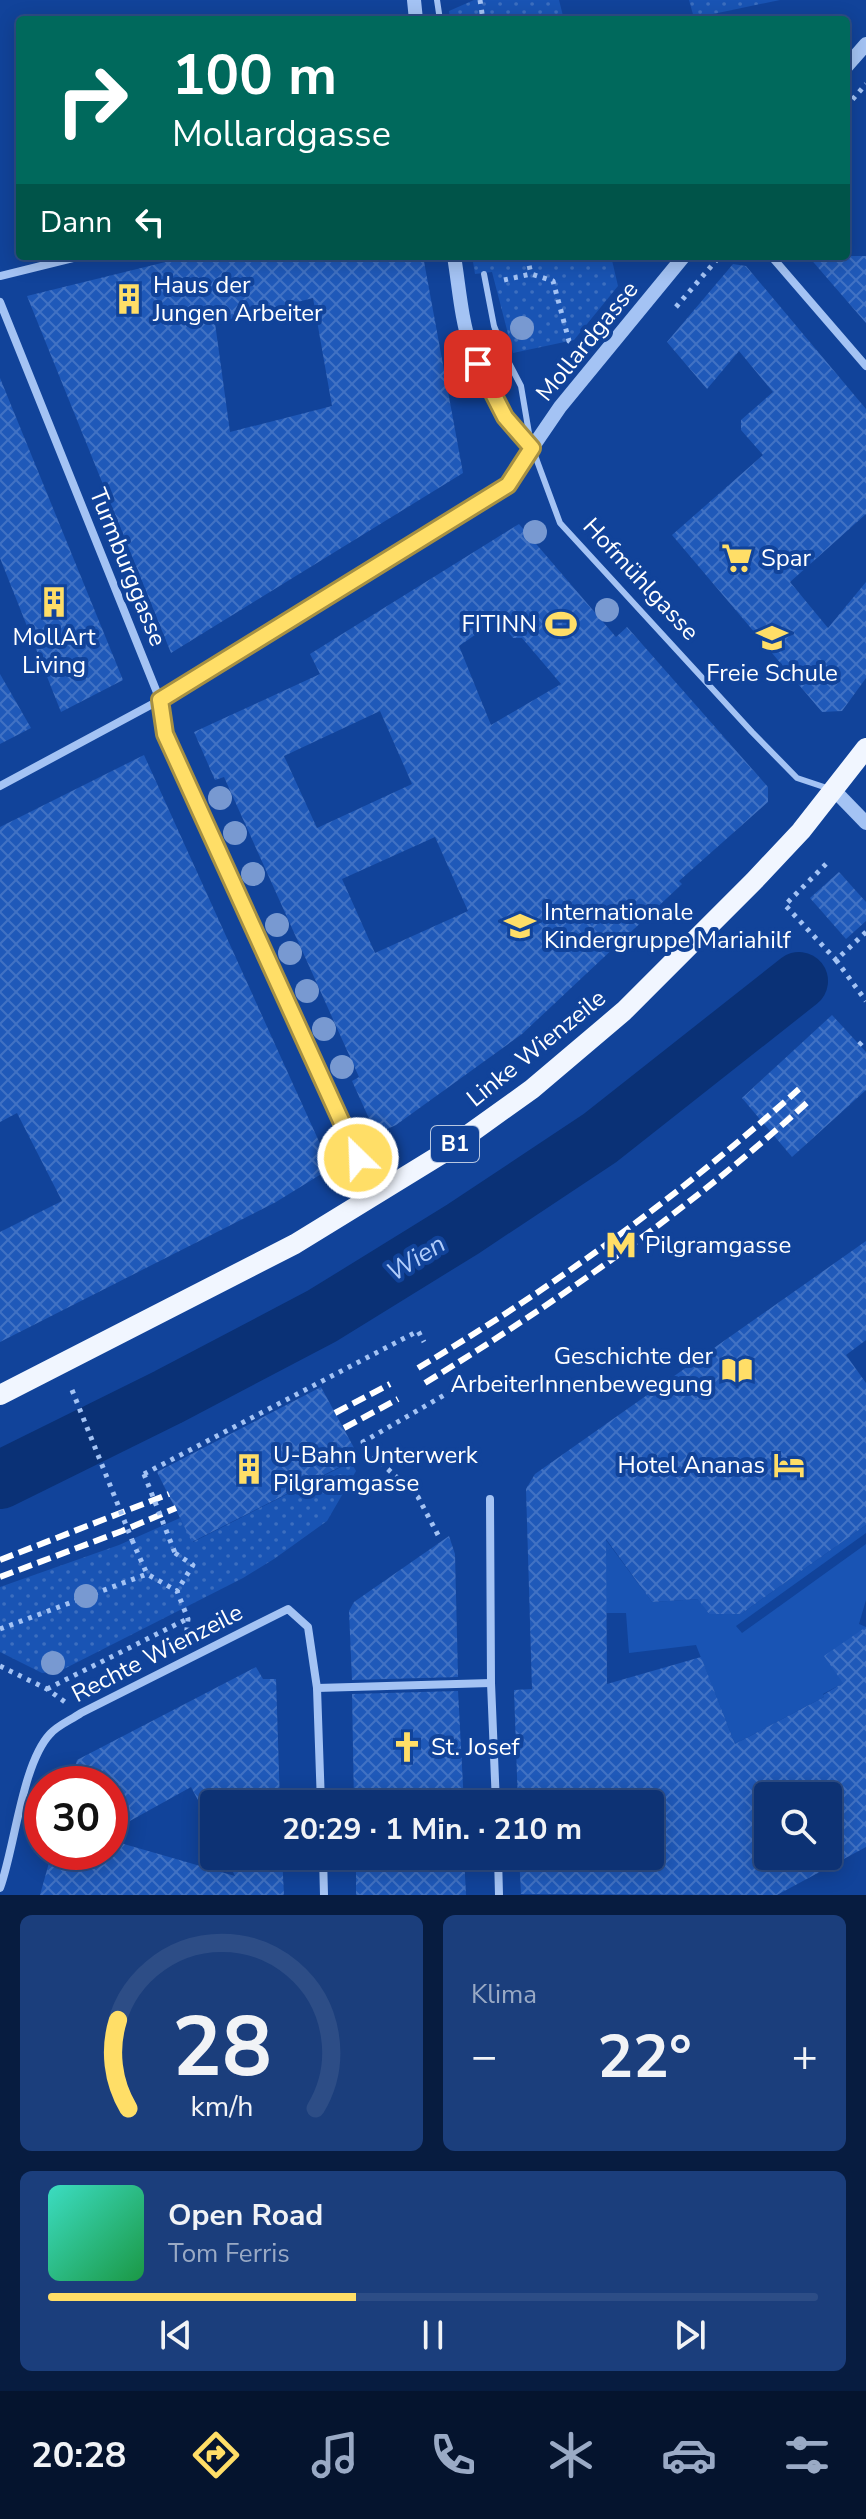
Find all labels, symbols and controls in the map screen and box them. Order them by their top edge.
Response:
text: 100 m [172,37,337,114]
icon: right [40,48,144,152]
text: Mollardgasse [172,110,391,159]
icon: left [128,200,172,244]
text: Dann [40,202,112,243]
place label: Haus der Jungen Arbeiter [152,269,323,329]
street label: Mollardgasse [529,274,645,408]
building icon: Haus der Jungen Arbeiter [112,282,146,316]
pin [444,330,512,398]
icon: arrive [456,342,500,386]
street label: Turmburggasse [82,483,174,651]
street label: Hofmühlgasse [576,511,706,647]
supermarket icon: Spar [720,541,754,575]
place label: Spar [761,542,811,574]
building icon: MollArt Living [37,585,71,619]
sports icon: FITINN [544,607,578,641]
place label: FITINN [462,608,537,640]
place label: MollArt Living [12,621,96,681]
school or university icon: Freie Schule [755,621,789,655]
place label: Freie Schule [706,657,838,689]
place label: Internationale Kindergruppe Mariahilf [544,896,792,956]
school or university icon: Internationale Kindergruppe Mariahilf [503,909,537,943]
street label: Linke Wienzeile [460,982,612,1114]
position arrow [316,1116,400,1200]
road number: B1 [431,1126,479,1162]
water label: Wien [380,1226,452,1290]
metro station icon: Pilgramgasse [604,1228,638,1262]
place label: Pilgramgasse [645,1229,791,1261]
place label: Geschichte der ArbeiterInnenbewegung [451,1340,713,1400]
library icon: Geschichte der ArbeiterInnenbewegung [720,1353,754,1387]
place label: U-Bahn Unterwerk Pilgramgasse [273,1439,479,1499]
hotel icon: Hotel Ananas [772,1448,806,1482]
place label: Hotel Ananas [617,1449,765,1481]
building icon: U-Bahn Unterwerk Pilgramgasse [232,1452,266,1486]
street label: Rechte Wienzeile [66,1596,248,1710]
church icon: St. Josef [390,1730,424,1764]
place label: St. Josef [431,1731,521,1763]
speed limit sign: 30 [24,1766,128,1870]
map controls [754,1782,842,1870]
button: search [754,1782,842,1870]
text: 20:29 · 1 Min. · 210 m [282,1809,582,1850]
text: Klima [471,1977,537,2012]
text: 28 [172,1991,271,2104]
text: 22° [597,2016,692,2098]
text: − [471,2027,497,2087]
text: + [792,2027,818,2087]
text: km/h [190,2087,253,2126]
text: Open Road [168,2195,323,2236]
text: Tom Ferris [168,2236,290,2271]
icon: previous [154,2313,198,2357]
icon: pause [411,2313,455,2357]
icon: next [668,2313,712,2357]
icon: directions [188,2427,244,2483]
icon: music [307,2427,363,2483]
icon: phone [425,2427,481,2483]
icon: climate [543,2427,599,2483]
icon: car [661,2427,717,2483]
icon: filters [779,2427,835,2483]
text: 20:28 [31,2431,126,2480]

